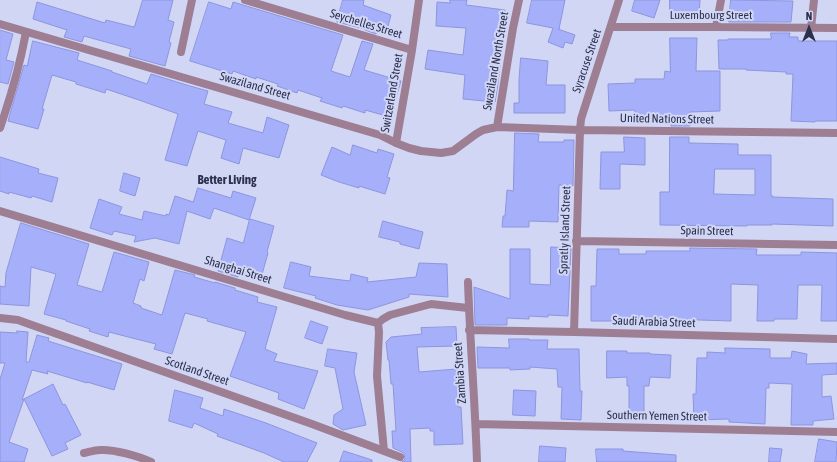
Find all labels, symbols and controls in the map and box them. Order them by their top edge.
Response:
street label: Seychelles Street [328,6,404,42]
street label: Luxembourg Street [670,8,752,22]
north arrow [789,8,829,48]
text: N [806,10,812,22]
street label: Swaziland North Street [480,11,512,111]
street label: Syracuse Street [569,27,605,95]
street label: Switzerland Street [378,52,406,134]
street label: Swaziland Street [218,69,292,103]
street label: United Nations Street [620,111,714,127]
district label: Better Living [197,172,257,188]
street label: Spratly Island Street [556,186,574,274]
street label: Spain Street [680,223,734,239]
street label: Shanghai Street [203,253,273,287]
street label: Saudi Arabia Street [612,313,696,331]
street label: Zambia Street [451,342,469,404]
street label: Scotland Street [163,353,231,389]
street label: Southern Yemen Street [607,408,707,424]

